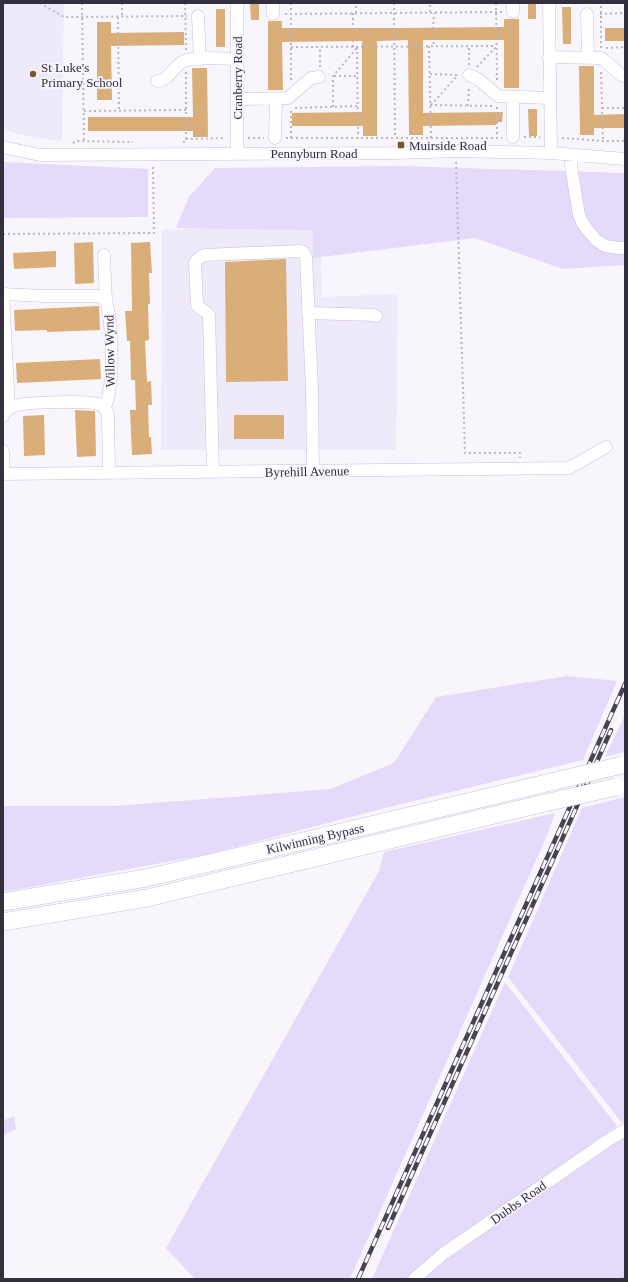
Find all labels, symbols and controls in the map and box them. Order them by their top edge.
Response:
street label: Cranberry Road [230,36,245,120]
place label: St Luke's Primary School [41,60,123,90]
marker: St Luke's Primary School [28,69,38,79]
place label: Muirside Road [409,138,487,153]
marker: Muirside Road [396,140,406,150]
street label: Pennyburn Road [270,146,358,161]
street label: Willow Wynd [101,314,118,387]
street label: Byrehill Avenue [265,463,350,480]
street label: Kilwinning Bypass [265,820,366,857]
street label: Dubbs Road [488,1177,549,1227]

